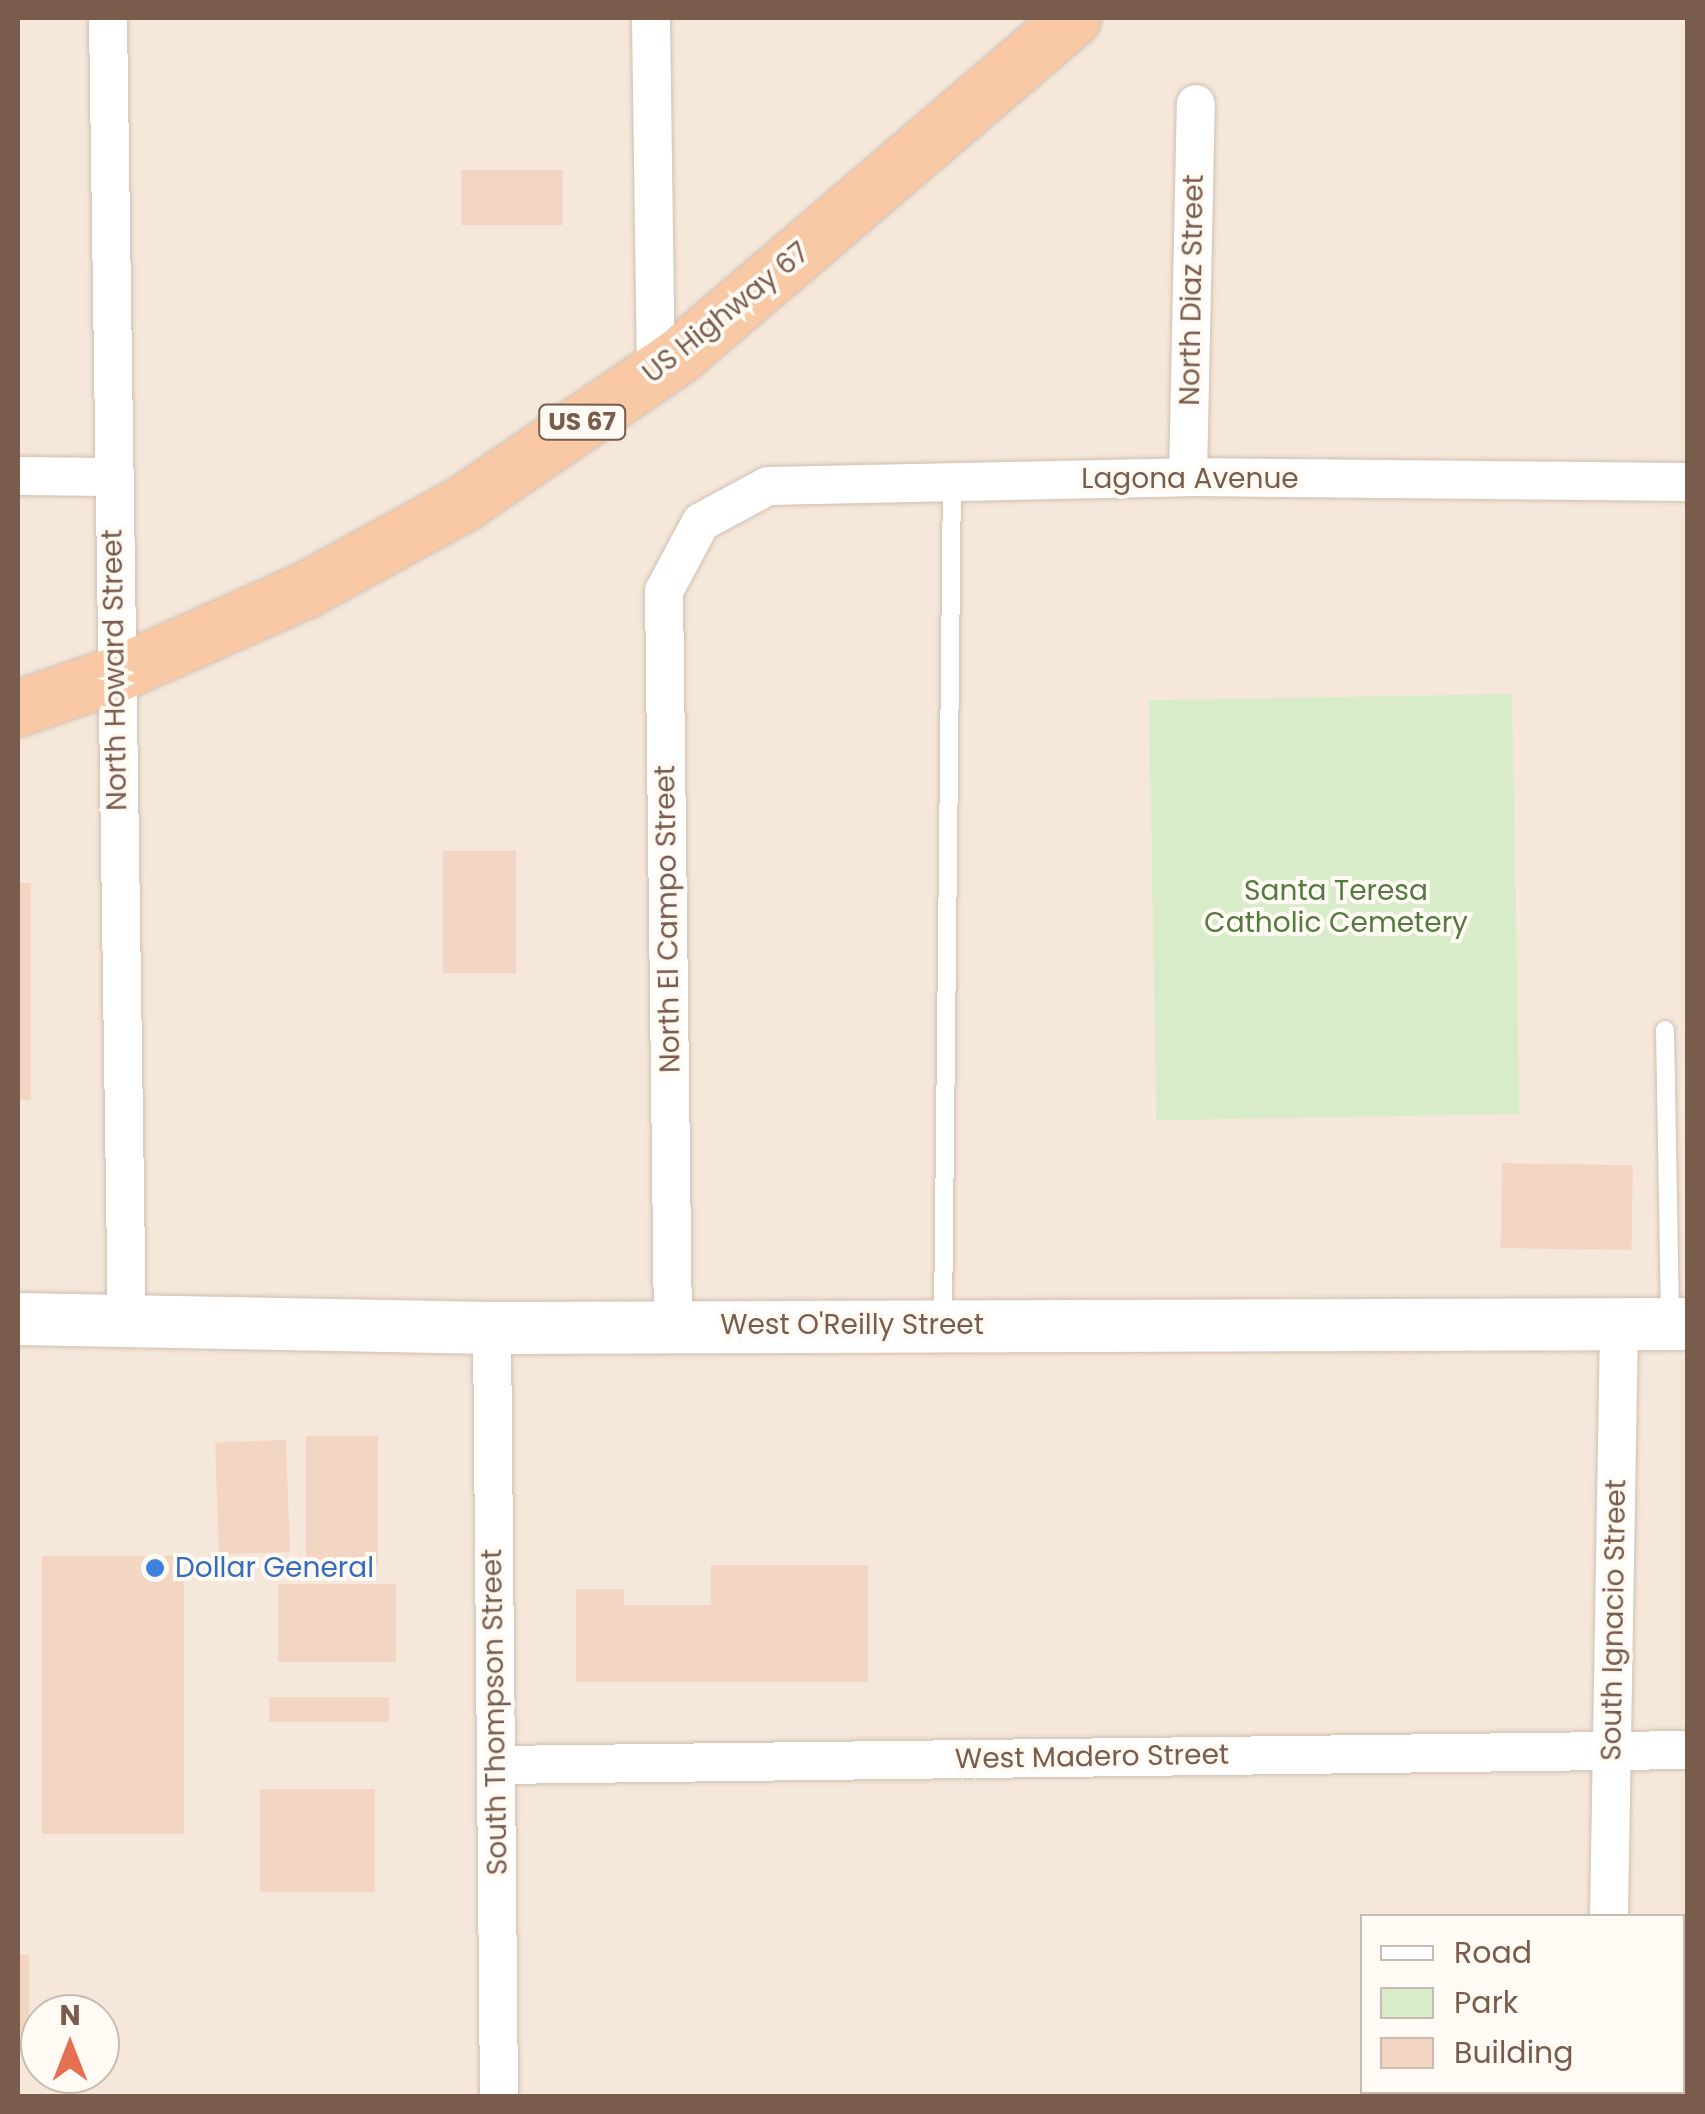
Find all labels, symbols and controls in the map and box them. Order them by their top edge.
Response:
street label: North Diaz Street [1173,174,1211,406]
street label: US Highway 67 [636,236,816,390]
road number: US 67 [537,402,627,442]
street label: Lagona Avenue [1081,462,1299,496]
street label: North Howard Street [96,529,134,811]
street label: North El Campo Street [649,765,687,1073]
park label: Santa Teresa Catholic Cemetery [1204,874,1468,940]
street label: West O'Reilly Street [720,1308,984,1342]
street label: South Ignacio Street [1595,1479,1633,1761]
street label: South Thompson Street [475,1548,515,1876]
place label: Dollar General [175,1551,374,1585]
marker: Dollar General [144,1557,166,1579]
street label: West Madero Street [955,1738,1229,1776]
legend [1360,1914,1685,2094]
text: Road [1454,1931,1532,1974]
text: Park [1454,1981,1518,2024]
north arrow [20,1994,120,2094]
text: N [59,1996,81,2035]
text: Building [1454,2031,1574,2074]

